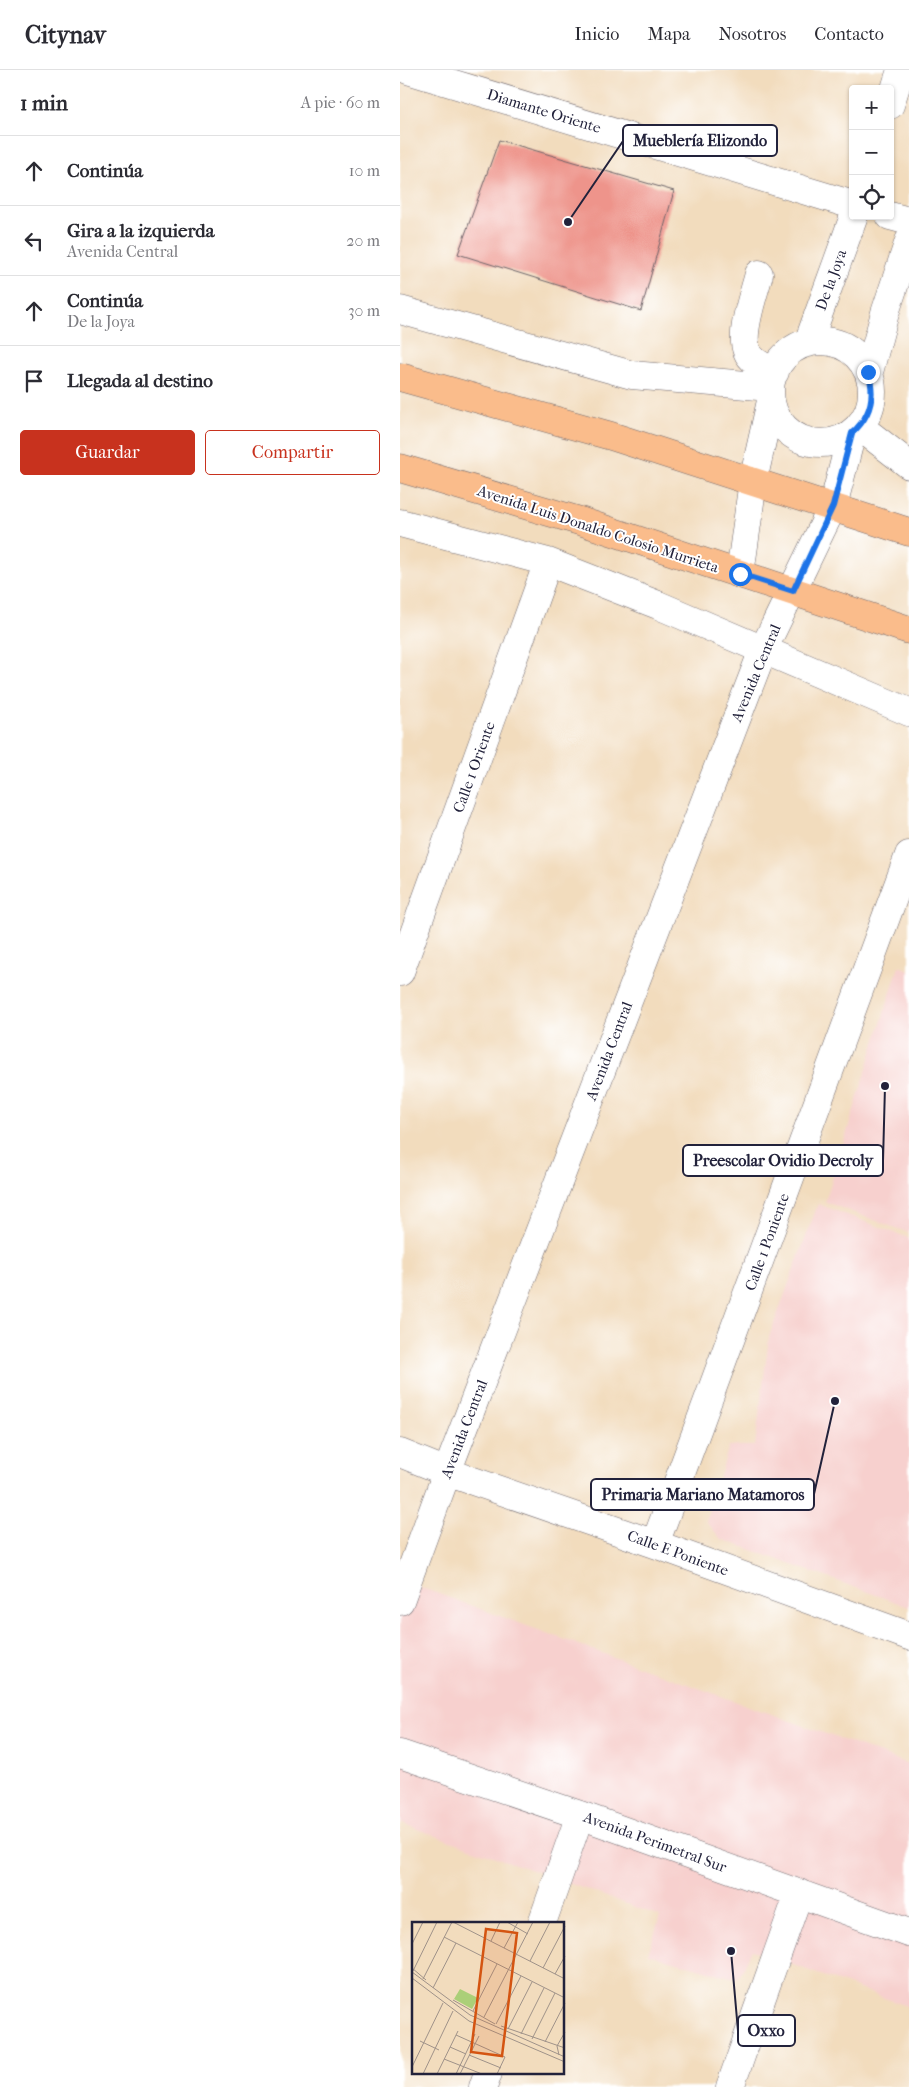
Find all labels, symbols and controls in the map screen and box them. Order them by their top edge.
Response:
text: Citynav [25,21,106,49]
text: Inicio [575,24,620,45]
text: Mapa [648,24,690,45]
text: Nosotros [718,24,786,45]
text: Contacto [814,24,884,45]
street label: Diamante Oriente [485,85,604,137]
map controls [849,85,894,220]
button: + [849,85,894,130]
text: 1 min [20,91,68,115]
text: A pie · 60 m [301,93,380,112]
callout: Mueblería Elizondo [623,125,777,156]
button: − [849,130,894,175]
text: Mueblería Elizondo [632,131,767,150]
icon: ahead [20,157,48,185]
text: Continúa [67,160,143,182]
text: 10 m [349,161,380,180]
button: locate [849,175,894,220]
text: Gira a la izquierda [67,220,214,242]
icon: left [20,227,48,255]
text: 20 m [346,231,380,250]
text: Avenida Central [67,242,178,261]
street label: De la Joya [812,246,851,313]
text: Continúa [67,290,143,312]
icon: ahead [20,297,48,325]
text: 30 m [348,301,380,320]
text: De la Joya [67,312,135,331]
route end [857,361,880,384]
icon: arrive [20,367,48,395]
text: Llegada al destino [67,370,213,392]
button: Guardar [20,430,195,475]
button: Compartir [205,430,380,475]
street label: Avenida Luis Donaldo Colosio Murrieta [474,481,722,577]
route start [729,563,752,586]
street label: Avenida Central [727,621,785,725]
street label: Calle 1 Oriente [449,718,499,815]
street label: Avenida Central [582,999,636,1104]
callout: Preescolar Ovidio Decroly [683,1145,883,1176]
text: Preescolar Ovidio Decroly [693,1151,874,1171]
street label: Calle 1 Poniente [741,1190,793,1293]
street label: Avenida Central [437,1377,491,1482]
callout: Primaria Mariano Matamoros [591,1479,814,1510]
text: Primaria Mariano Matamoros [601,1485,805,1504]
street label: Calle E Poniente [625,1526,732,1580]
street label: Avenida Perimetral Sur [580,1807,729,1876]
inset map [412,1922,565,2074]
callout: Oxxo [738,2015,795,2046]
text: Oxxo [747,2021,785,2040]

